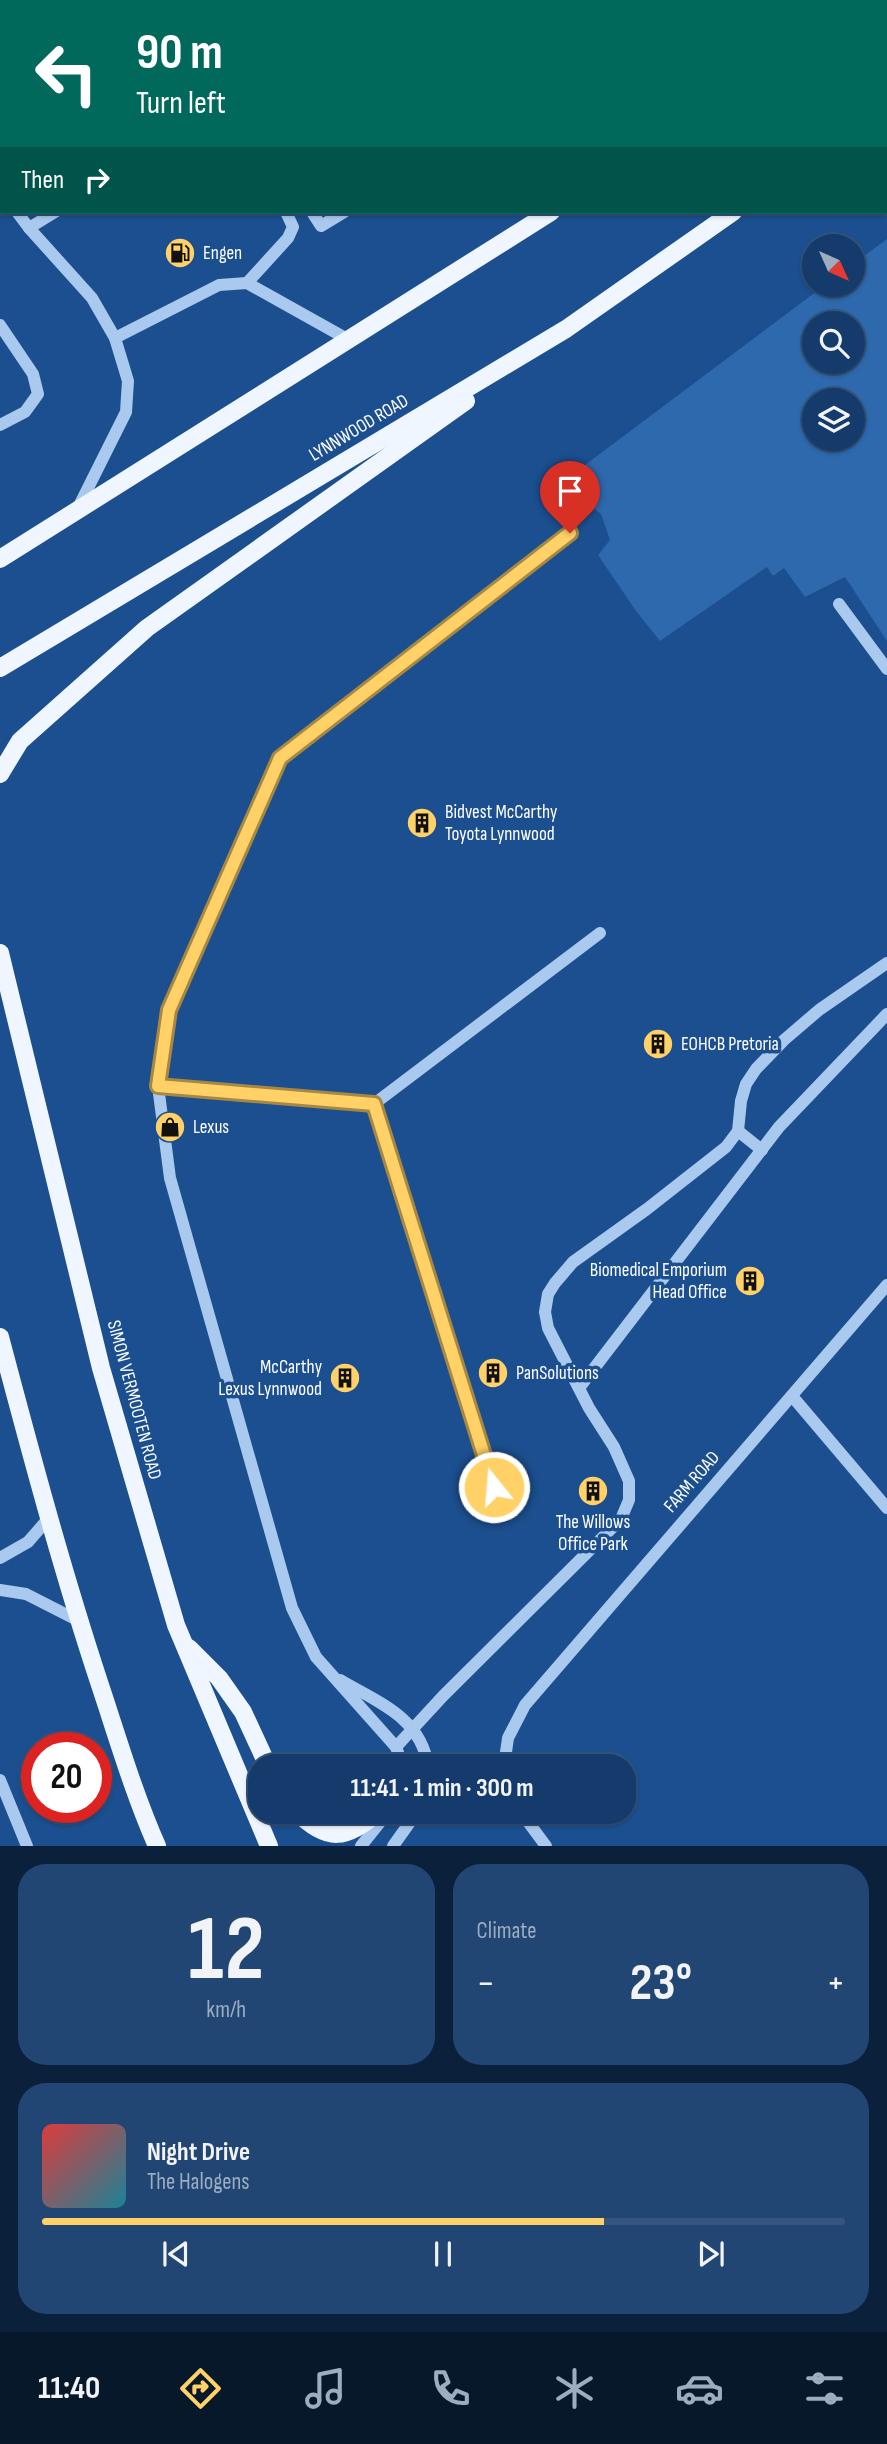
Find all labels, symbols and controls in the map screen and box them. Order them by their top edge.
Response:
text: 90 m [136,24,223,83]
icon: left [21,28,112,119]
text: Turn left [136,84,226,123]
icon: right [78,161,116,199]
text: Then [21,165,64,196]
north arrow [802,234,864,298]
map controls [802,234,865,451]
fuel station icon: Engen [163,236,197,270]
place label: Engen [203,242,242,265]
button: search [802,311,865,374]
button: layers [802,388,865,451]
street label: LYNNWOOD ROAD [305,389,413,467]
pin [540,461,600,533]
icon: arrive [551,472,589,510]
place label: Bidvest McCarthy Toyota Lynnwood [445,801,558,846]
building icon: Bidvest McCarthy Toyota Lynnwood [405,806,439,840]
building icon: EOHCB Pretoria [641,1027,675,1061]
place label: EOHCB Pretoria [681,1033,779,1056]
shop icon: Lexus [153,1110,187,1144]
place label: Lexus [193,1116,229,1139]
place label: Biomedical Emporium Head Office [590,1259,727,1304]
building icon: Biomedical Emporium Head Office [733,1264,767,1298]
street label: SIMON VERMOOTEN ROAD [102,1318,166,1482]
place label: McCarthy Lexus Lynnwood [218,1356,323,1401]
building icon: PanSolutions [476,1356,510,1390]
building icon: McCarthy Lexus Lynnwood [328,1361,362,1395]
place label: PanSolutions [516,1362,599,1385]
street label: FARM ROAD [659,1447,725,1517]
position arrow [457,1450,531,1524]
building icon: The Willows Office Park [576,1474,610,1508]
place label: The Willows Office Park [556,1511,630,1556]
speed limit sign: 20 [21,1732,112,1823]
text: 11:41 · 1 min · 300 m [350,1773,534,1804]
text: 12 [188,1896,265,2005]
text: Climate [477,1917,536,1945]
text: 23° [630,1952,692,2015]
text: − [477,1961,495,2006]
text: + [826,1961,845,2006]
text: km/h [206,1996,246,2024]
text: Night Drive [147,2137,250,2168]
text: The Halogens [147,2168,250,2196]
icon: previous [157,2235,195,2273]
icon: pause [424,2235,462,2273]
icon: next [692,2235,730,2273]
icon: directions [176,2364,225,2413]
icon: music [301,2364,350,2413]
icon: phone [426,2364,475,2413]
icon: climate [550,2364,599,2413]
icon: car [675,2364,724,2413]
icon: filters [800,2364,849,2413]
text: 11:40 [38,2369,100,2408]

